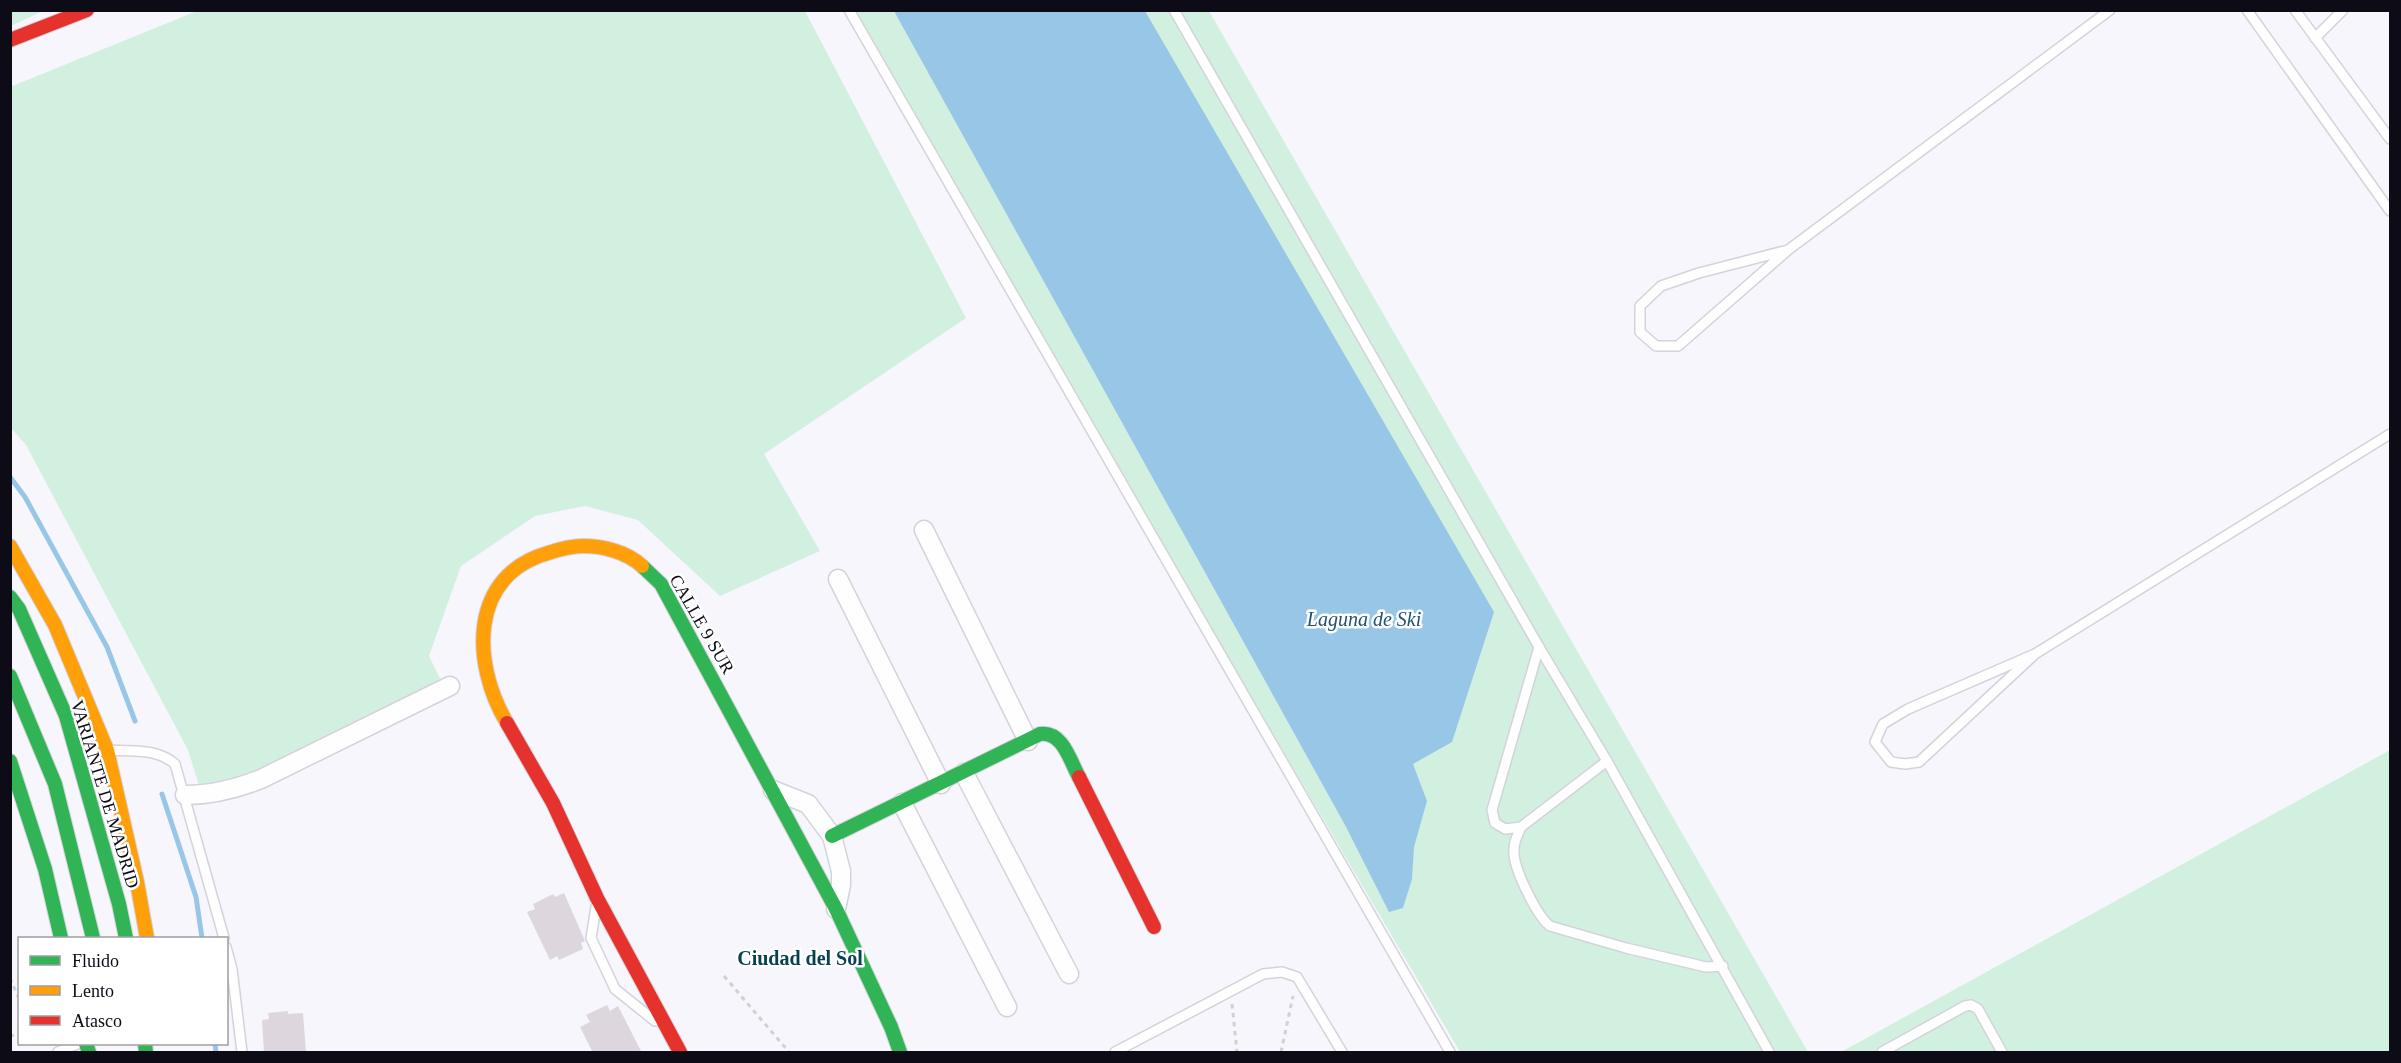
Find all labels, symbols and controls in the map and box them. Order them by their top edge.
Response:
street label: CALLE 9 SUR [666,571,738,677]
water label: Laguna de Ski [1306,608,1421,631]
street label: VARIANTE DE MADRID [67,698,143,890]
legend [18,937,228,1045]
district label: Ciudad del Sol [737,947,863,969]
text: Fluido [72,951,119,971]
text: Lento [72,981,114,1001]
text: Atasco [72,1011,122,1031]

